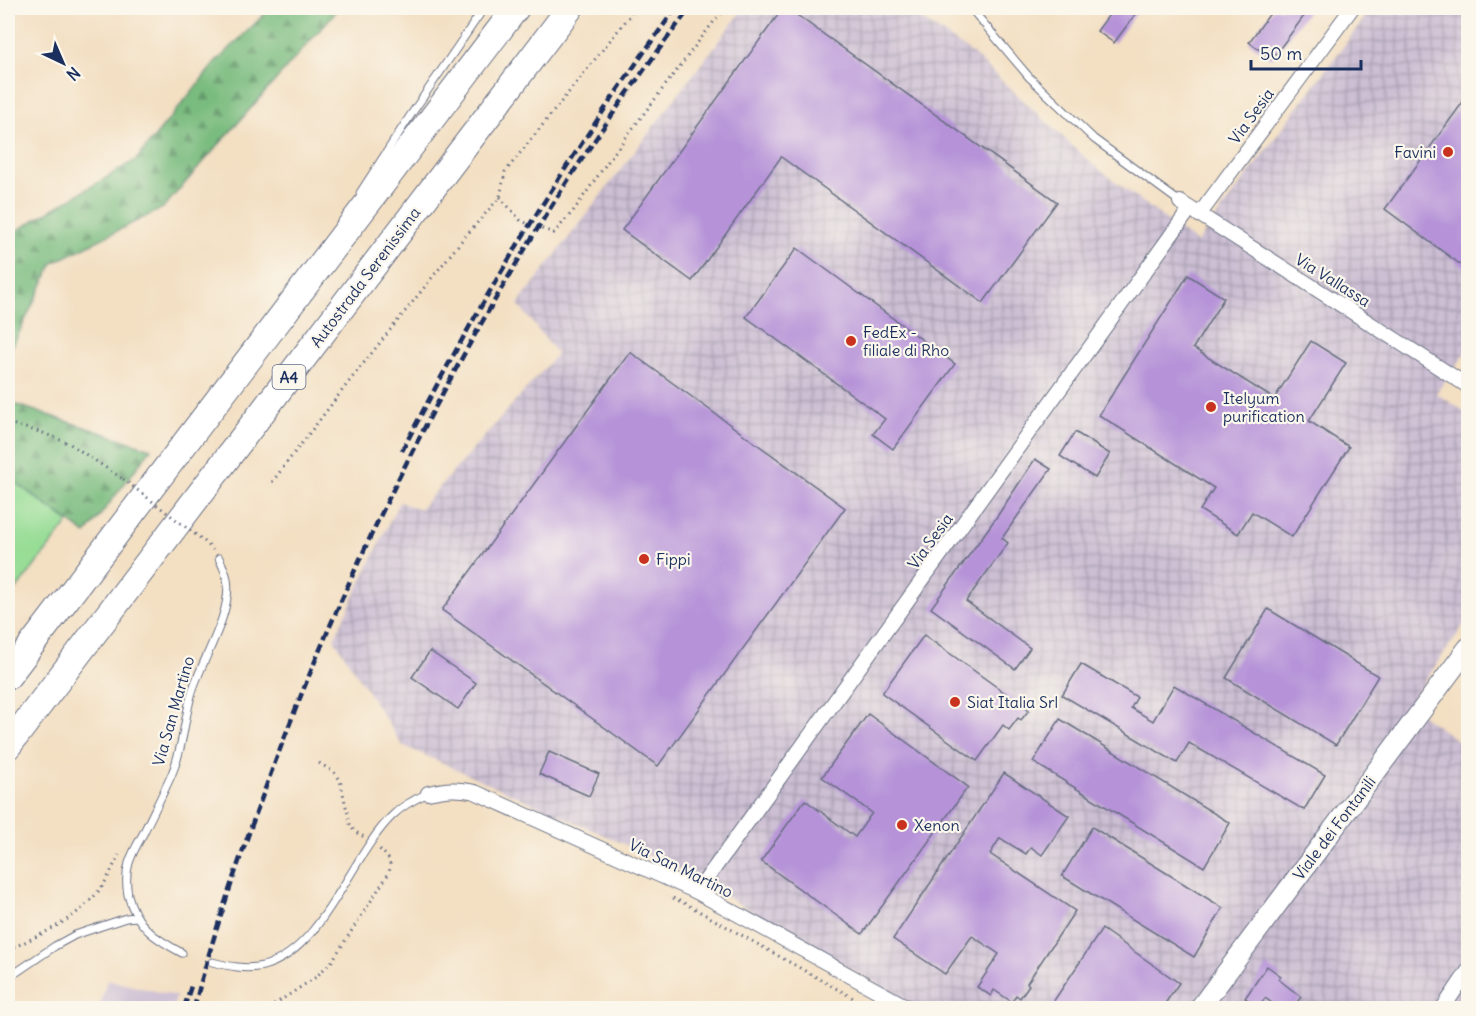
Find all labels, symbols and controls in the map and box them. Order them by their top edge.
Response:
north arrow [33,33,93,93]
scale bar [1251,33,1360,71]
text: 50 m [1260,42,1302,65]
text: N [62,63,84,85]
street label: Via Sesia [1224,84,1278,148]
place label: Favini [1394,142,1436,162]
marker: Favini [1441,145,1455,159]
street label: Autostrada Serenissima [306,203,424,351]
street label: Via Vallassa [1292,249,1374,311]
place label: FedEx - filiale di Rho [863,322,949,360]
marker: FedEx - filiale di Rho [844,334,858,348]
road number: A4 [272,365,306,389]
place label: Itelyum purification [1223,388,1305,426]
marker: Itelyum purification [1204,400,1218,414]
street label: Via Sesia [903,509,957,573]
place label: Fippi [656,549,690,569]
marker: Fippi [637,552,651,566]
street label: Via San Martino [148,654,198,768]
place label: Siat Italia Srl [967,692,1058,712]
marker: Siat Italia Srl [948,695,962,709]
street label: Viale dei Fontanili [1288,772,1380,884]
place label: Xenon [914,815,960,835]
marker: Xenon [895,818,909,832]
street label: Via San Martino [626,834,736,902]

